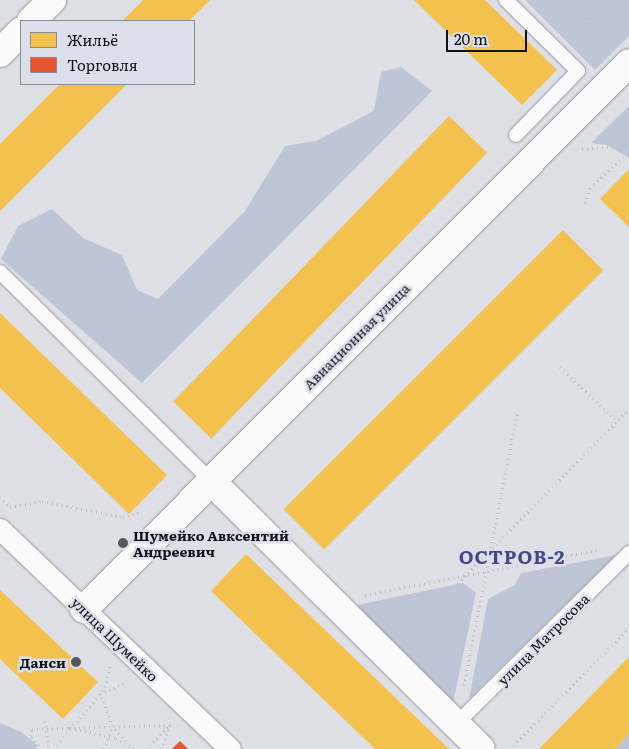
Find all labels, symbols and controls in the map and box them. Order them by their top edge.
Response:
legend [20,20,195,85]
scale bar [449,20,530,52]
text: 20 m [454,27,488,50]
text: Жильё [67,28,118,51]
text: Торговля [67,53,138,76]
street label: Авиационная улица [299,279,413,393]
place label: Шумейко Авксентий Андреевич [133,527,289,560]
marker: Шумейко Авксентий Андреевич [117,537,129,549]
district label: ОСТРОВ-2 [458,546,566,568]
street label: улица Матросова [494,590,592,688]
street label: улица Шумейко [68,593,162,685]
place label: Данси [20,654,66,670]
marker: Данси [70,656,82,668]

